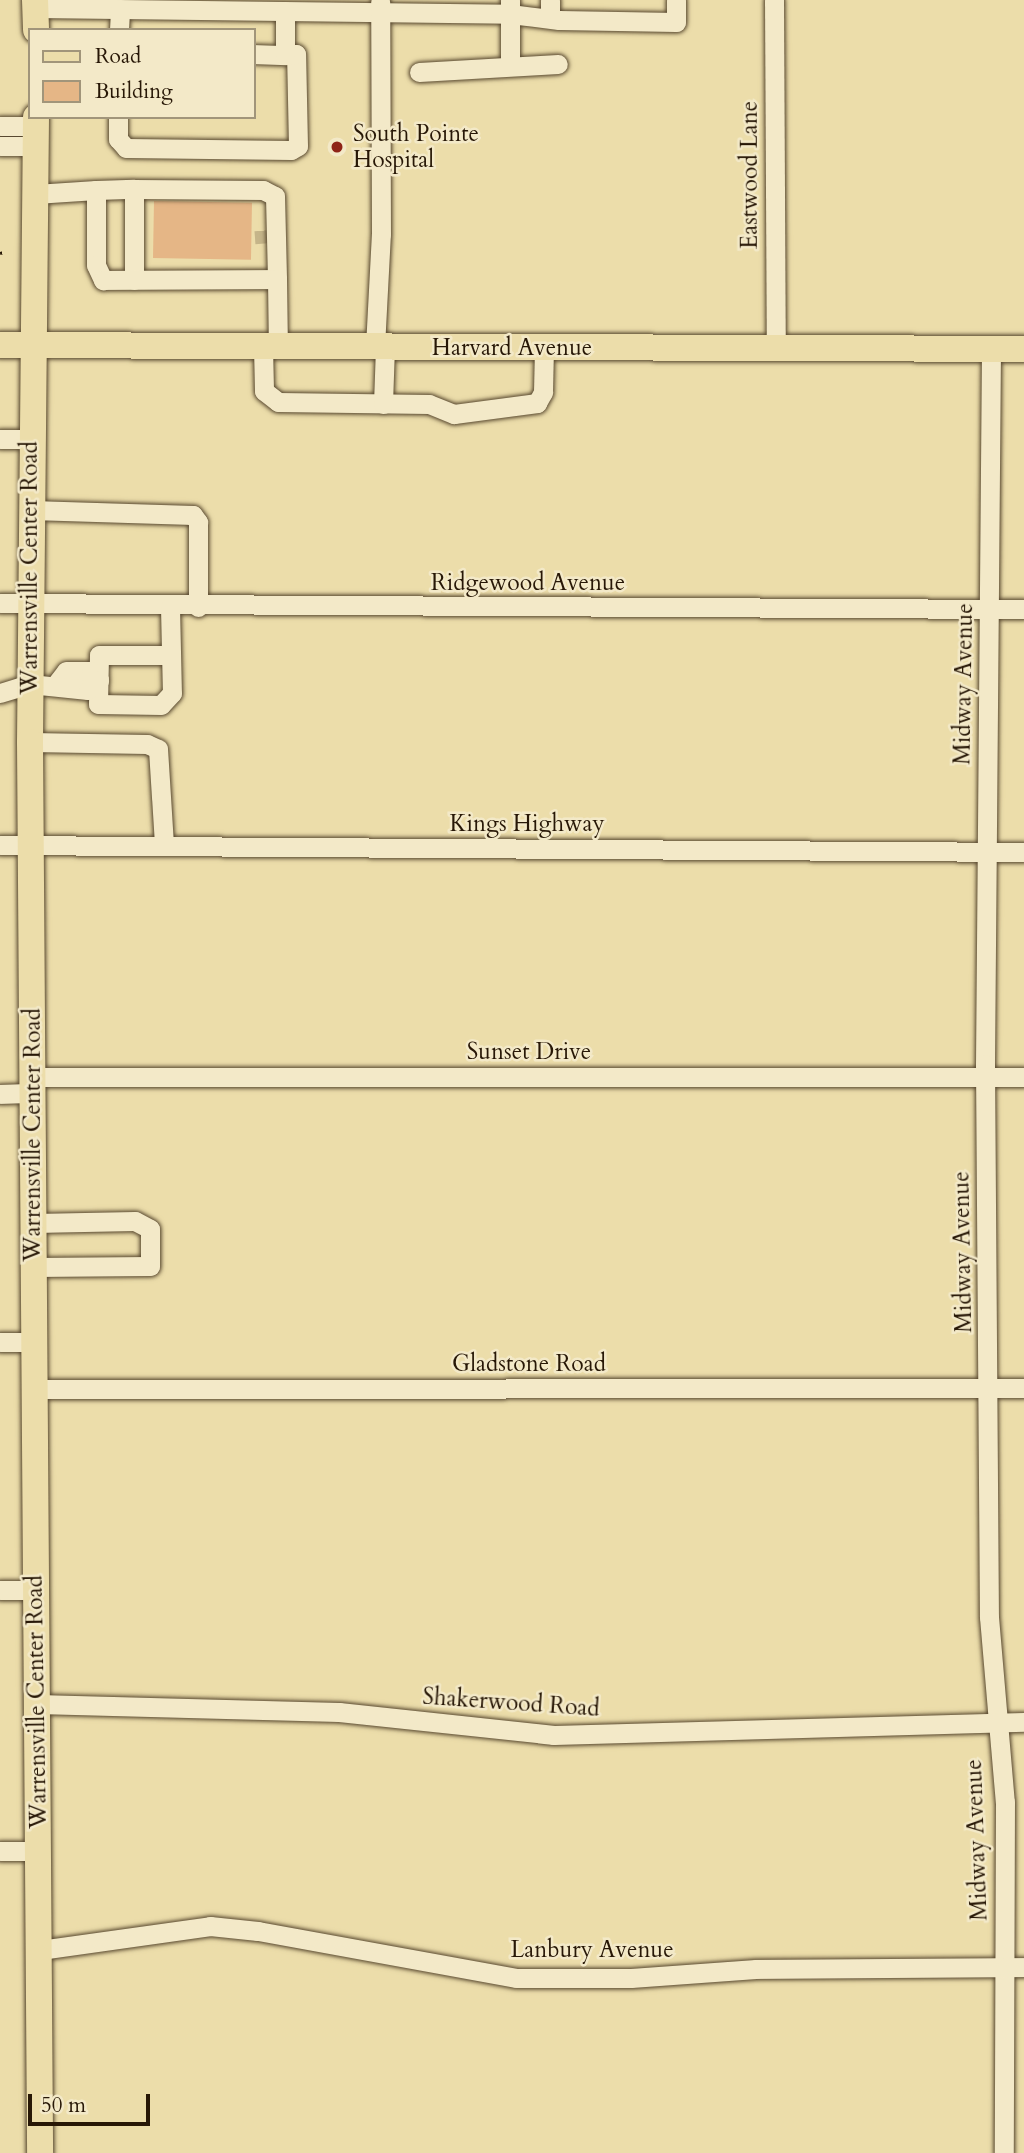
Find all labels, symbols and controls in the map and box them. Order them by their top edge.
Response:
legend [28,28,256,119]
text: Road [95,42,141,71]
text: Building [95,77,173,106]
street label: Eastwood Lane [736,101,764,249]
place label: South Pointe Hospital [353,120,479,174]
marker: South Pointe Hospital [327,137,347,157]
street label: Harvard Avenue [432,334,592,362]
street label: Warrensville Center Road [16,441,44,695]
street label: Ridgewood Avenue [431,569,625,597]
street label: Midway Avenue [949,603,979,765]
street label: Kings Highway [449,810,605,838]
street label: Warrensville Center Road [19,1008,47,1262]
street label: Sunset Drive [467,1038,591,1066]
street label: Midway Avenue [948,1171,978,1333]
street label: Gladstone Road [452,1350,606,1378]
street label: Warrensville Center Road [21,1575,53,1829]
street label: Shakerwood Road [422,1683,600,1723]
street label: Midway Avenue [960,1759,994,1921]
street label: Lanbury Avenue [510,1936,674,1964]
scale bar [32,2080,154,2124]
text: 50 m [41,2091,86,2120]

